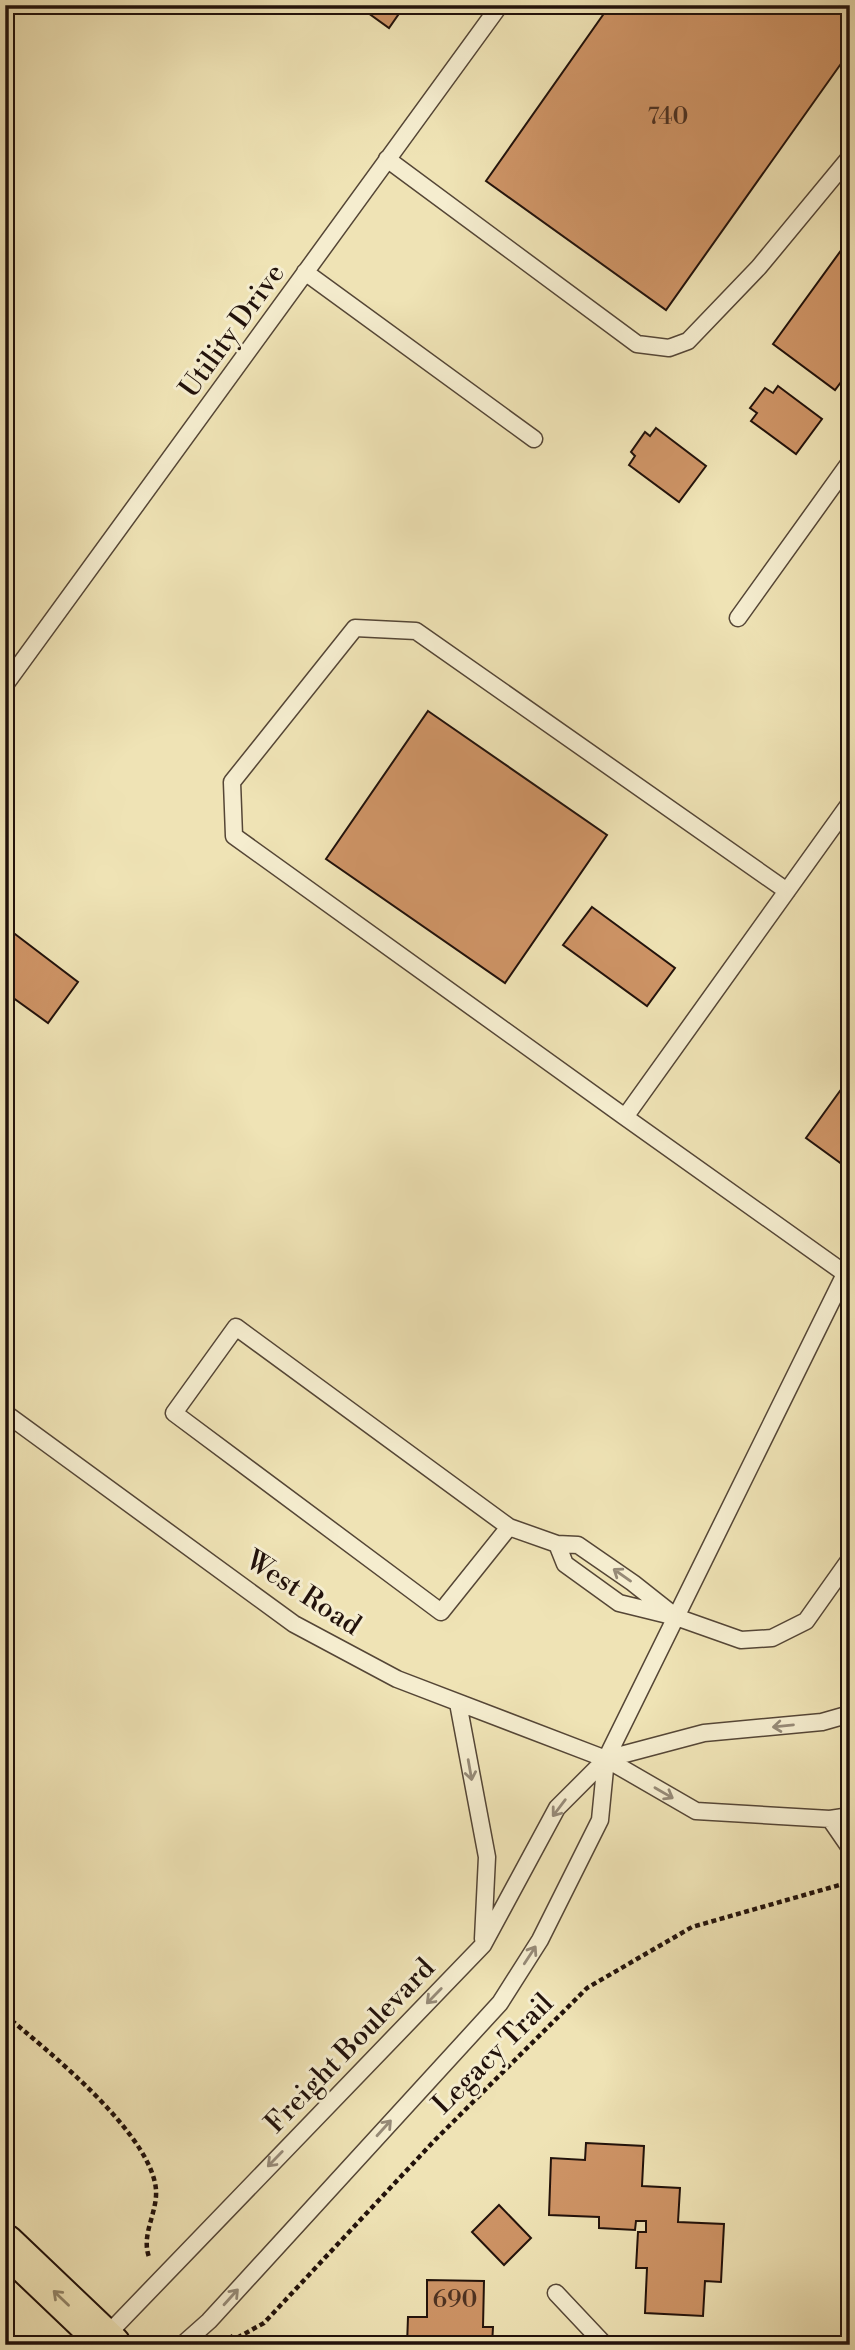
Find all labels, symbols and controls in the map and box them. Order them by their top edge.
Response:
house number: 740 [648,102,688,132]
street label: Utility Drive [172,257,293,405]
street label: West Road [238,1542,368,1644]
one-way arrow [612,1568,632,1582]
one-way arrow [772,1720,795,1733]
one-way arrow [464,1758,478,1781]
one-way arrow [654,1786,674,1800]
one-way arrow [552,1798,566,1817]
one-way arrow [524,1946,538,1966]
street label: Freight Boulevard [258,1951,443,2141]
street label: Legacy Trail [425,1986,561,2122]
one-way arrow [425,1987,442,2004]
one-way arrow [375,2120,391,2138]
one-way arrow [266,2150,283,2167]
house number: 690 [433,2285,478,2315]
one-way arrow [223,2288,239,2306]
one-way arrow [53,2290,70,2307]

